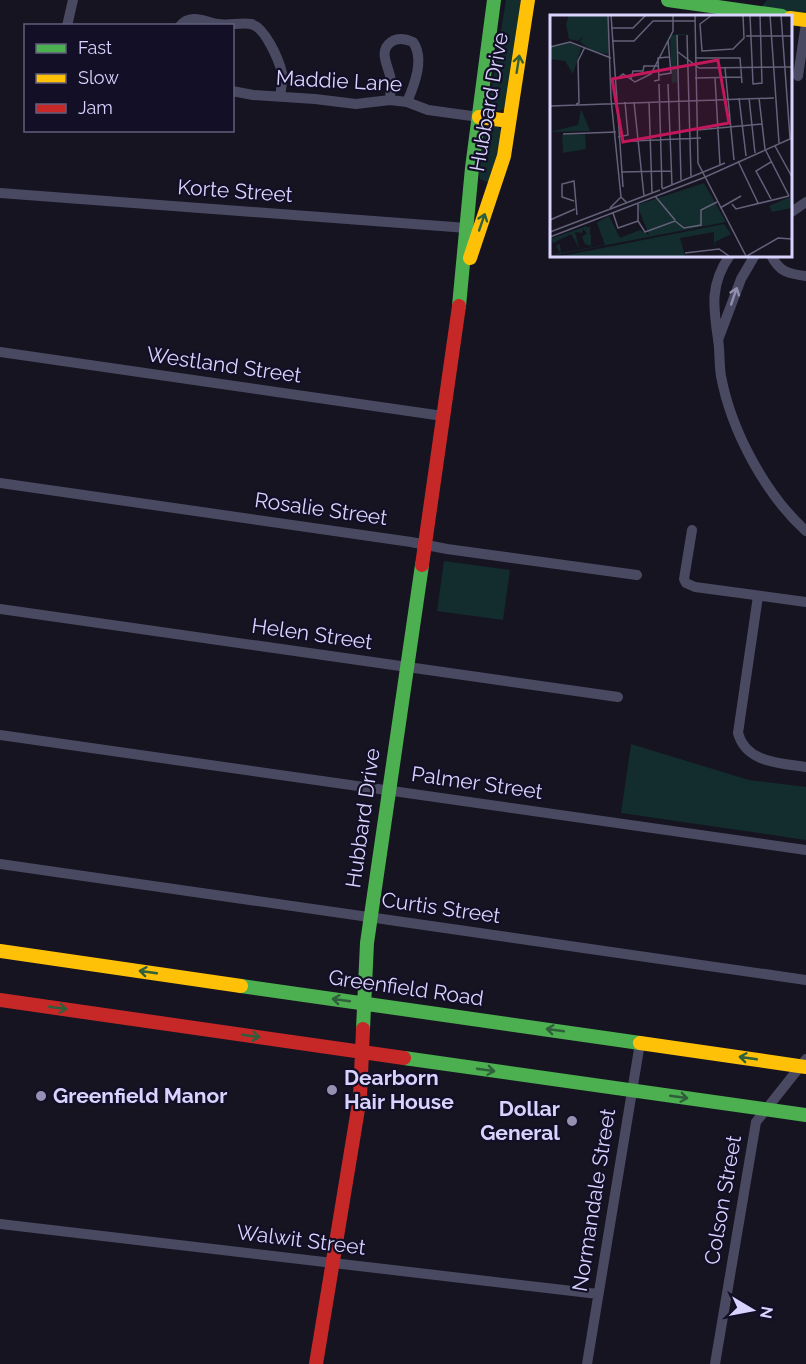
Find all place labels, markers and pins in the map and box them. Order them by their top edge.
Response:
place label: Dearborn Hair House [344,1065,454,1114]
place label: Greenfield Manor [53,1083,227,1108]
marker: Dearborn Hair House [325,1083,339,1097]
marker: Greenfield Manor [34,1089,48,1103]
place label: Dollar General [480,1096,560,1145]
marker: Dollar General [565,1114,579,1128]

